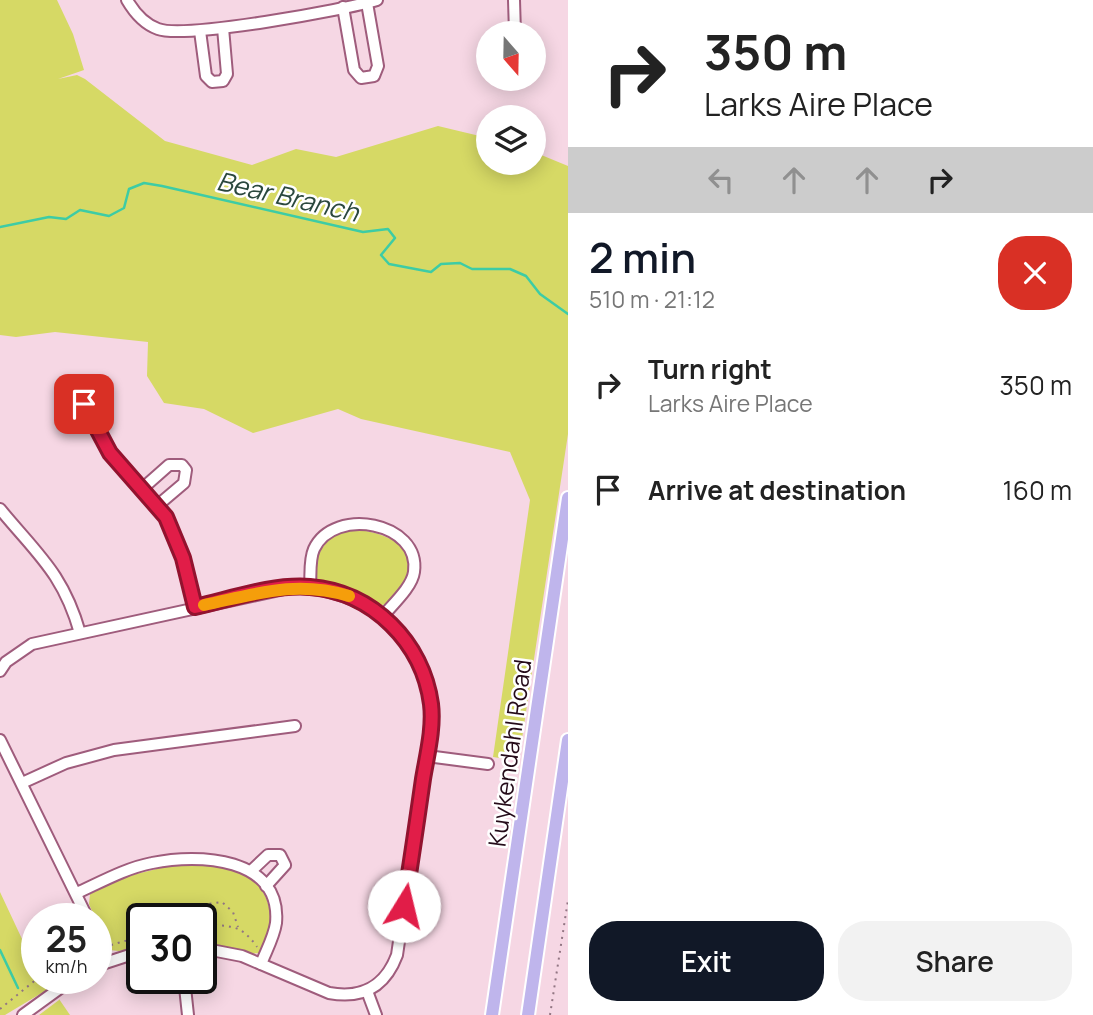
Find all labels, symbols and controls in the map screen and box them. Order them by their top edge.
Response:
text: 350 m [704,18,847,85]
north arrow [476,21,546,91]
map controls [476,21,546,175]
icon: right [589,28,680,119]
text: Larks Aire Place [704,82,933,126]
button: layers [476,105,546,175]
icon: left [702,161,740,199]
icon: ahead [775,161,813,199]
icon: ahead [848,161,886,199]
icon: right [921,161,959,199]
water label: Bear Branch [214,162,364,230]
text: 2 min [589,228,696,286]
button: close [998,236,1072,310]
text: 510 m · 21:12 [589,283,715,315]
text: Turn right [648,351,772,387]
icon: right [589,366,627,404]
text: 350 m [999,367,1072,403]
pin [54,374,114,434]
icon: arrive [65,385,103,423]
text: Larks Aire Place [648,387,813,419]
icon: arrive [589,471,627,509]
text: Arrive at destination [648,472,906,508]
text: 160 m [1003,472,1072,508]
street label: Kuykendahl Road [480,657,538,849]
position arrow [367,869,441,943]
speed limit sign: 30 [126,903,217,994]
text: 25 [46,915,87,963]
button: Exit [589,921,824,1001]
button: Share [838,921,1072,1001]
text: km/h [46,954,87,978]

